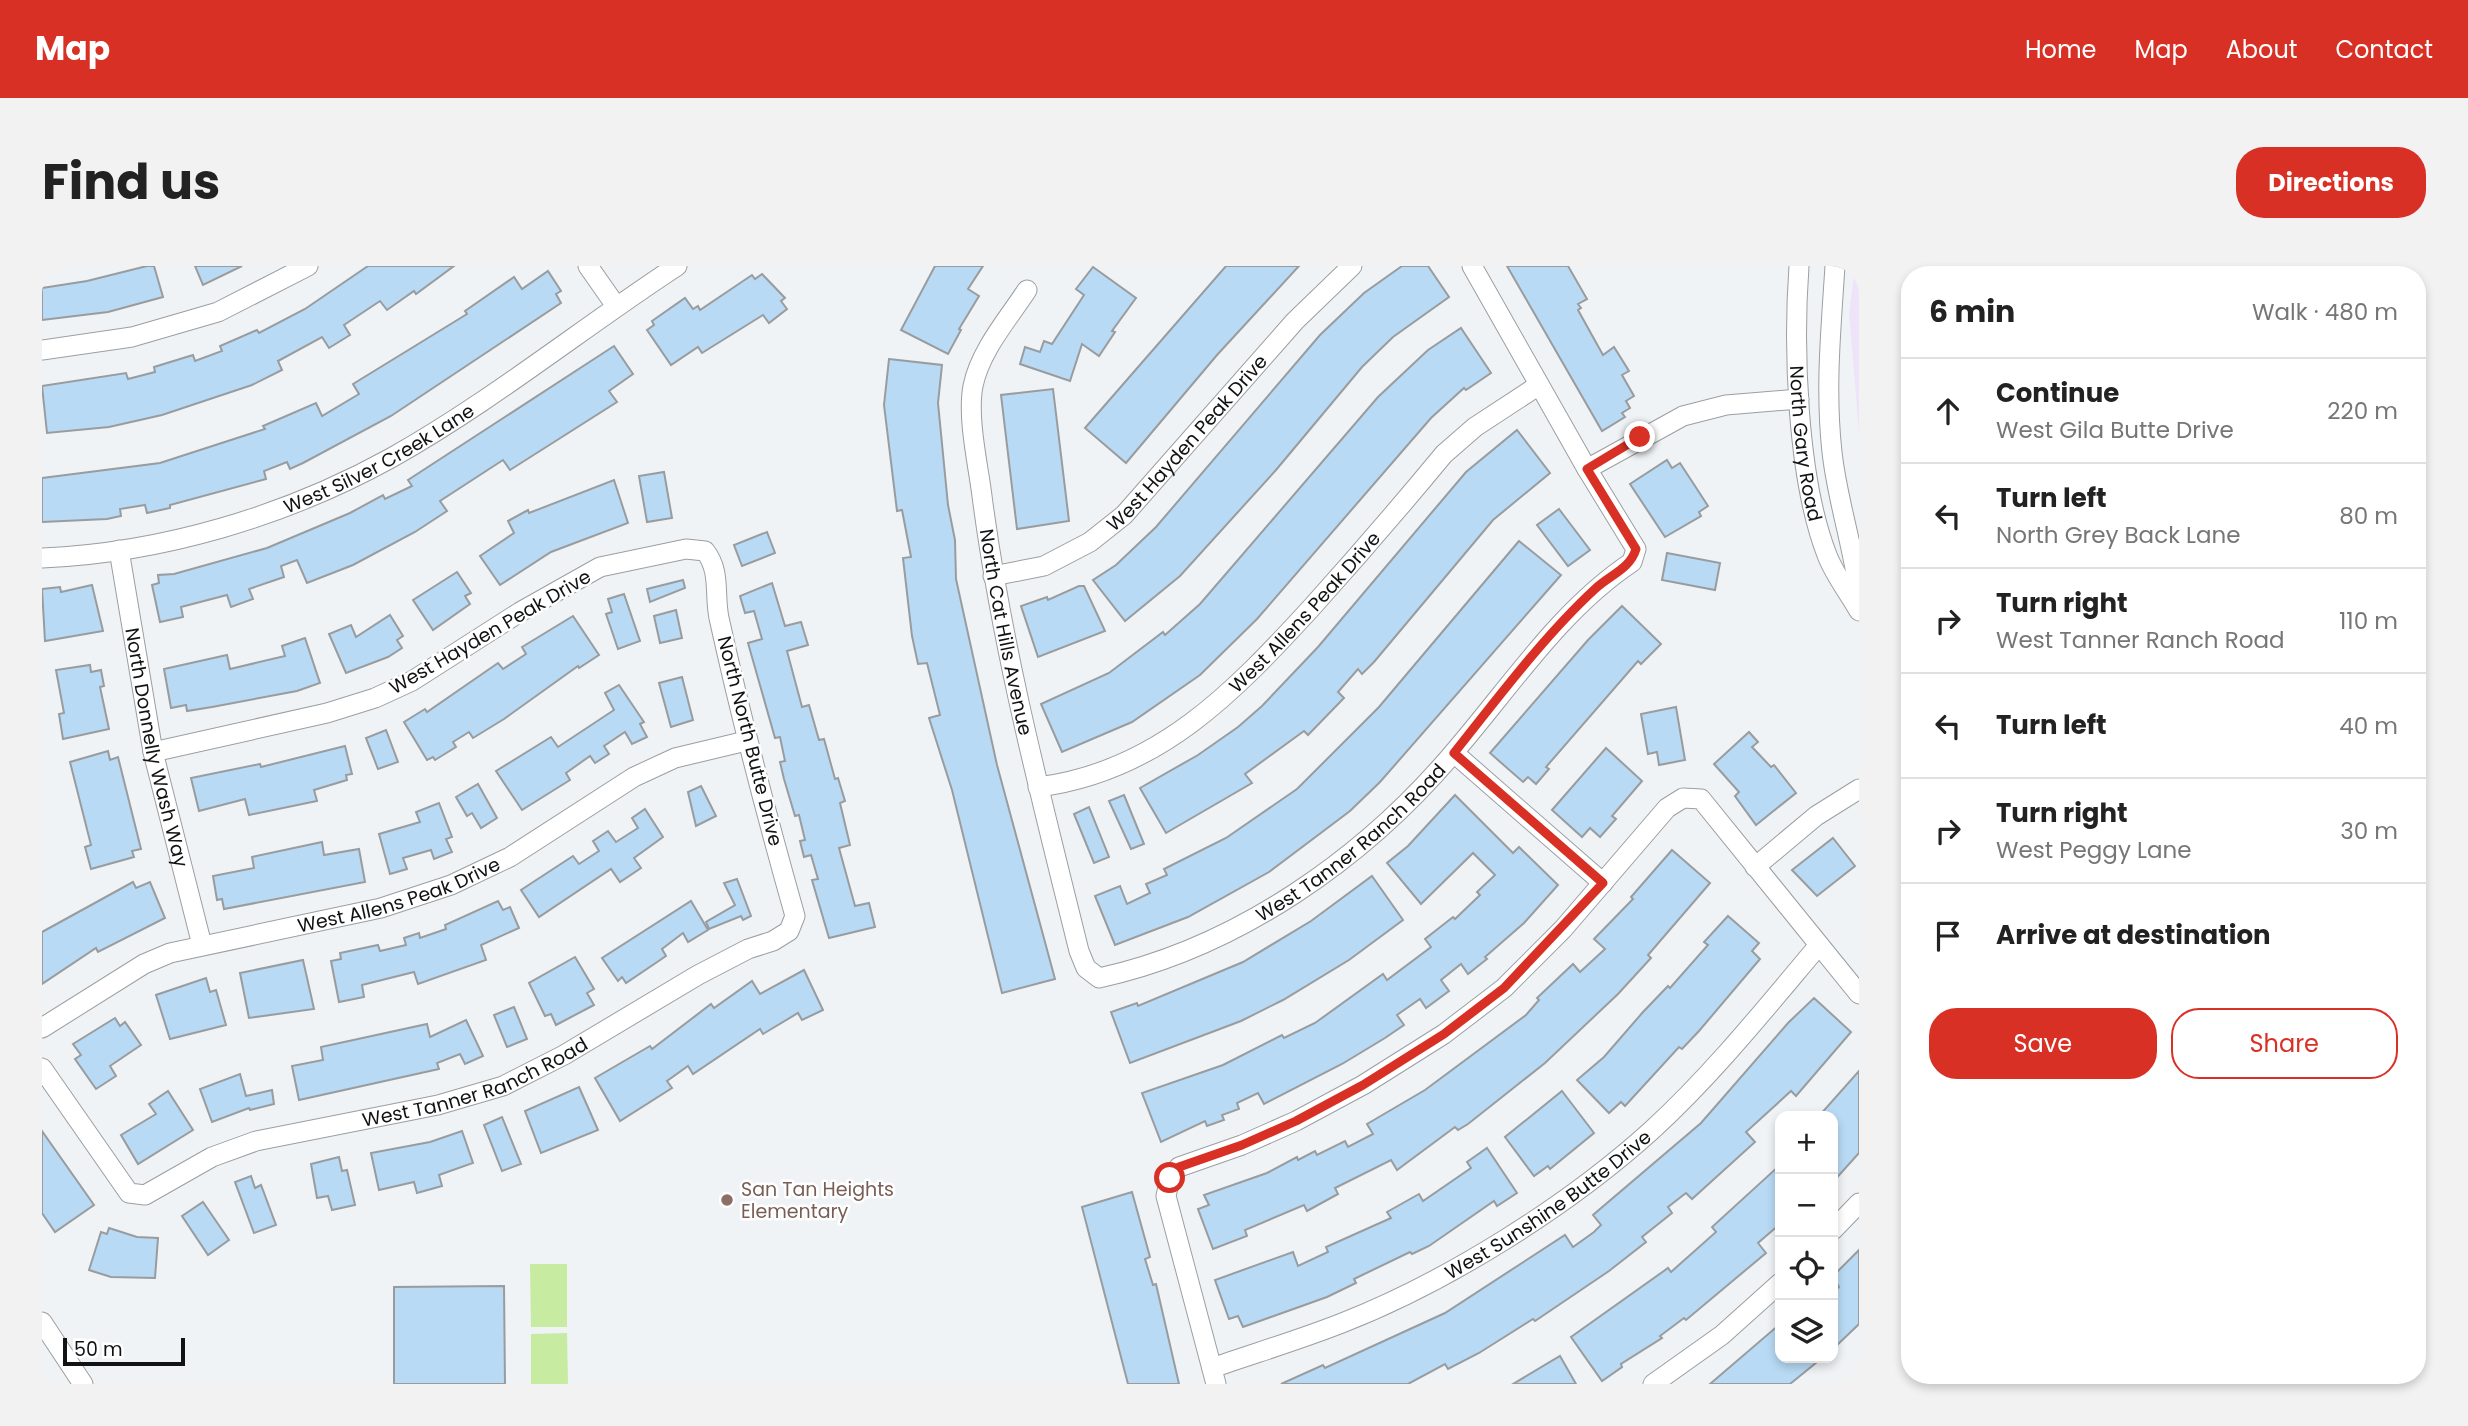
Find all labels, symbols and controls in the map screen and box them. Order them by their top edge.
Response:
text: Map [35,25,110,72]
text: Home [2025,33,2097,66]
text: Map [2135,33,2188,66]
text: About [2226,33,2297,66]
text: Contact [2335,33,2433,66]
button: Directions [2236,147,2426,218]
text: Find us [42,148,220,216]
text: 6 min [1929,290,2015,333]
text: Walk · 480 m [2252,296,2398,328]
street label: West Hayden Peak Drive [1101,348,1273,537]
street label: North Gary Road [1784,365,1829,524]
text: Continue [1996,375,2119,411]
icon: ahead [1929,392,1967,430]
text: 220 m [2327,395,2398,427]
street label: West Silver Creek Lane [280,397,479,520]
text: West Gila Butte Drive [1996,414,2234,446]
route end [1624,421,1655,452]
text: Turn left [1996,480,2107,516]
icon: left [1929,497,1967,535]
text: 80 m [2339,500,2398,532]
text: North Grey Back Lane [1996,519,2241,551]
street label: West Allens Peak Drive [1223,525,1386,699]
street label: North Cat Hills Avenue [973,527,1040,738]
street label: West Hayden Peak Drive [384,563,596,701]
text: Turn right [1996,585,2128,621]
icon: right [1929,602,1967,640]
text: 110 m [2339,605,2398,637]
text: West Tanner Ranch Road [1996,624,2285,656]
street label: North Donnelly Wash Way [119,625,195,870]
street label: North North Butte Drive [711,633,789,849]
icon: left [1929,707,1967,745]
text: Turn left [1996,707,2107,743]
text: 40 m [2339,710,2398,742]
street label: West Tanner Ranch Road [1251,757,1452,928]
text: Turn right [1996,795,2128,831]
icon: right [1929,812,1967,850]
text: 30 m [2340,815,2398,847]
text: West Peggy Lane [1996,834,2191,866]
street label: West Allens Peak Drive [295,850,504,939]
icon: arrive [1929,917,1967,955]
text: Arrive at destination [1996,917,2271,953]
button: Save [1929,1008,2157,1079]
button: Share [2171,1008,2398,1079]
street label: West Tanner Ranch Road [360,1030,593,1133]
map controls [1775,1111,1838,1363]
button: + [1775,1111,1838,1174]
street label: West Sunshine Butte Drive [1440,1124,1657,1286]
route start [1154,1162,1185,1193]
button: − [1775,1174,1838,1237]
place label: San Tan Heights Elementary [741,1176,894,1225]
marker: San Tan Heights Elementary [719,1192,735,1208]
button: locate [1775,1237,1838,1300]
button: layers [1775,1300,1838,1363]
scale bar [63,1335,186,1367]
text: 50 m [74,1336,123,1363]

